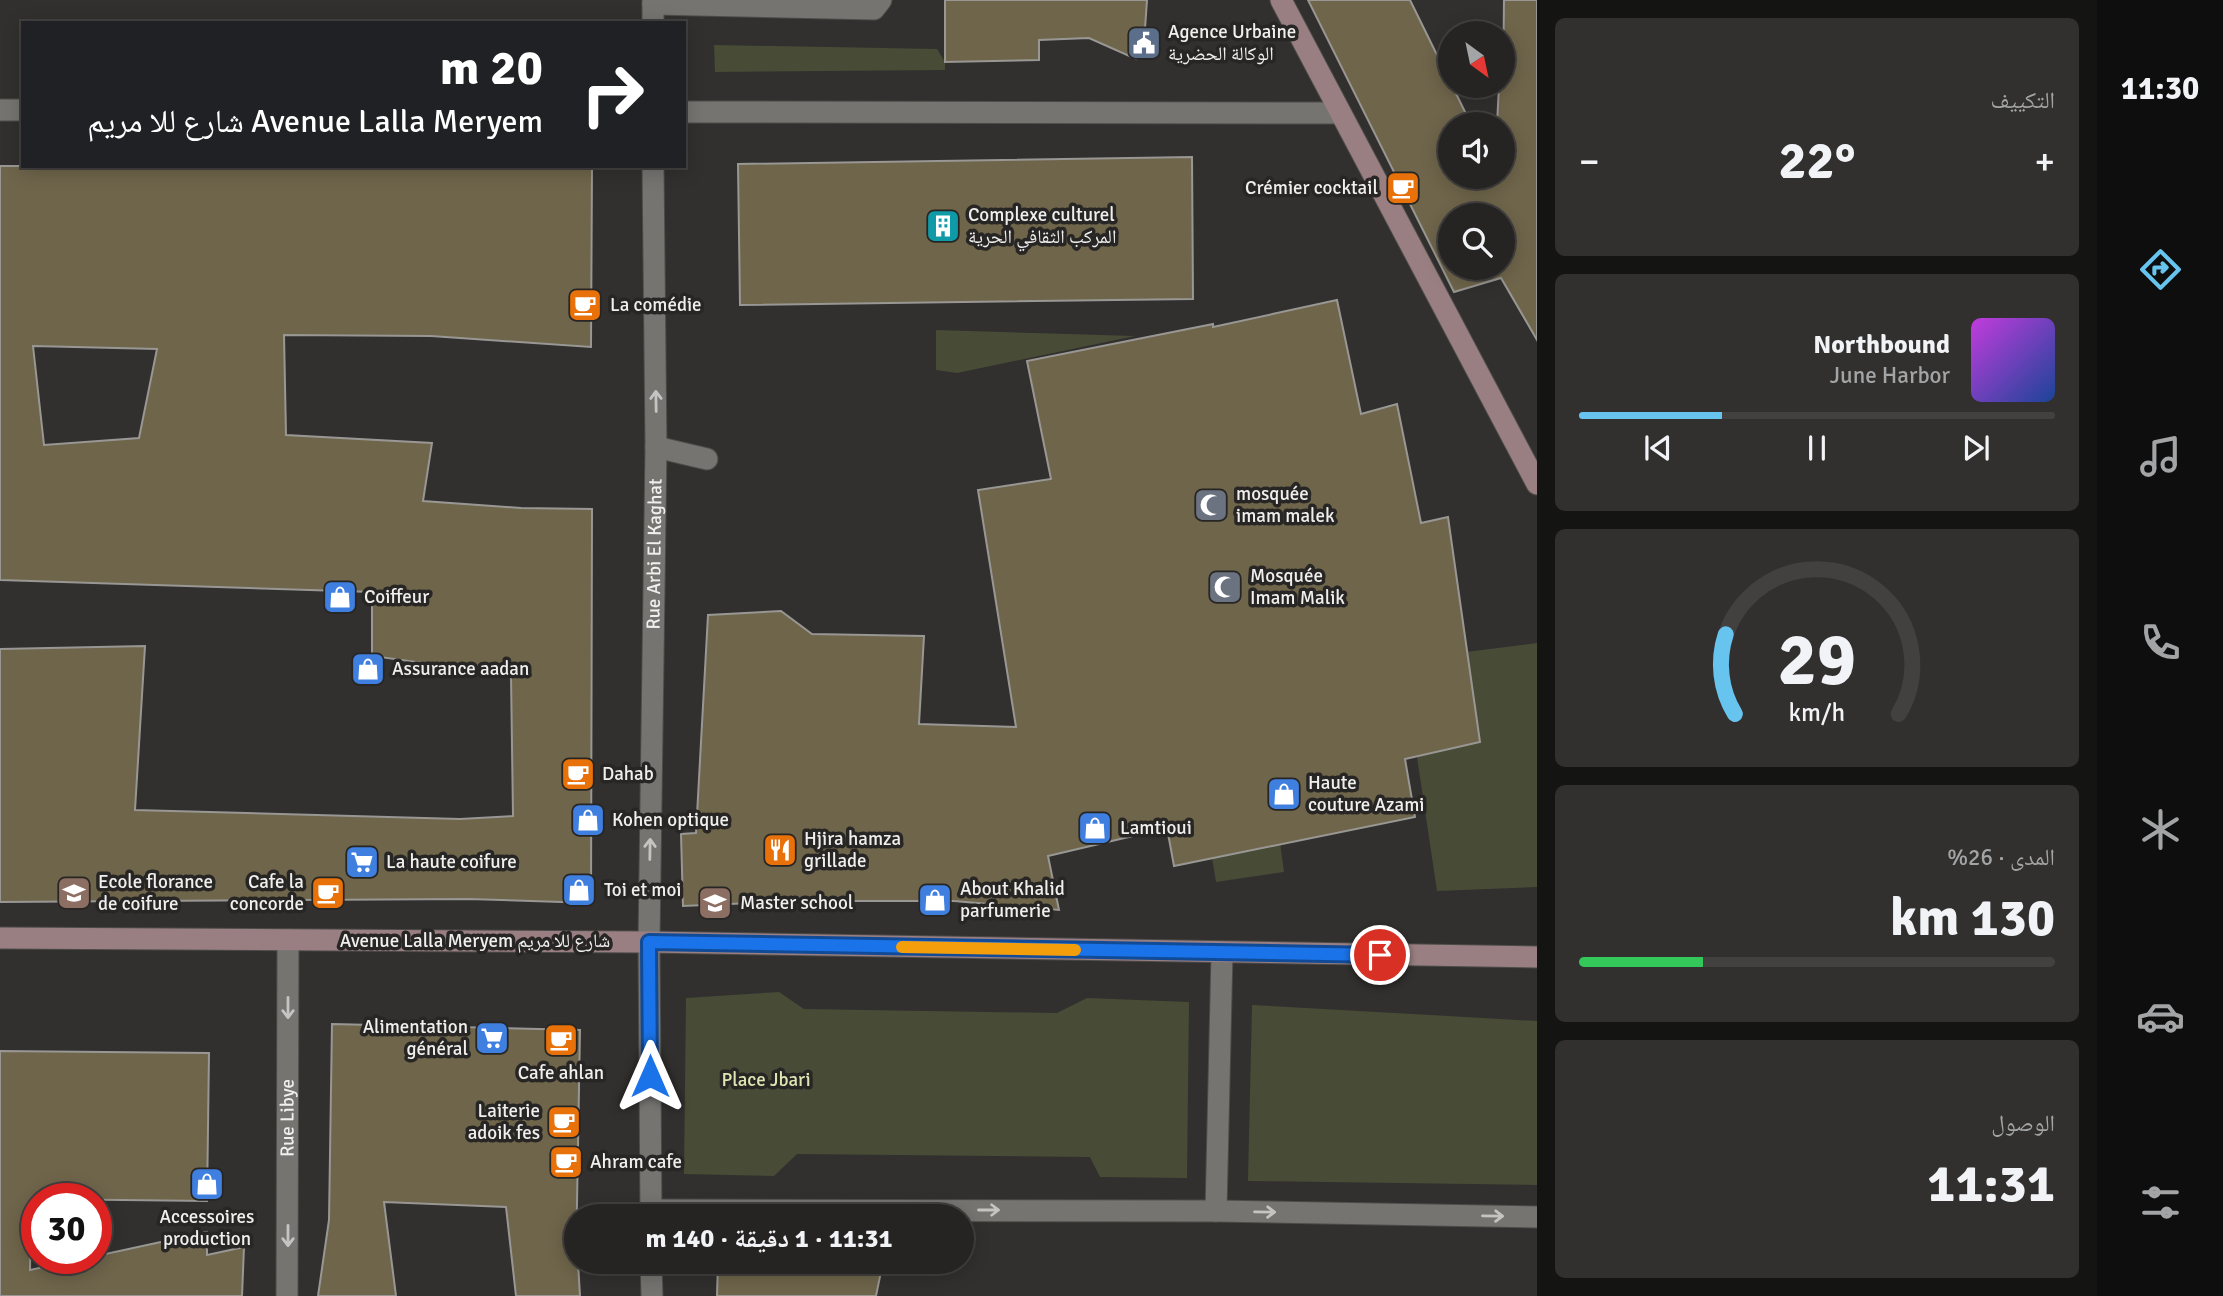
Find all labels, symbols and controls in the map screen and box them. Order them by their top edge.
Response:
place label: Agence Urbaine الوكالة الحضرية [1168,20,1296,66]
north arrow [1438,21,1516,98]
map controls [1438,21,1515,280]
public building icon: Agence Urbaine الوكالة الحضرية [1125,24,1163,62]
text: 20 m [440,38,543,98]
icon: right [567,49,658,140]
text: 11:30 [2121,69,2199,108]
text: التكييف [1990,86,2055,115]
text: Avenue Lalla Meryem شارع للا مريم [87,102,543,141]
button: sound [1438,112,1515,189]
text: 22° [1779,129,1855,193]
text: − [1579,138,1600,185]
text: + [2034,138,2055,185]
cafe icon: Crémier cocktail [1384,169,1422,207]
place label: Crémier cocktail [1245,176,1378,200]
place label: Complexe culturel المركب الثقافي الحرية [968,203,1116,252]
button: search [1438,203,1515,280]
building icon: Complexe culturel المركب الثقافي الحرية [924,207,962,245]
icon: directions [2136,245,2185,294]
cafe icon: La comédie [566,286,604,324]
place label: La comédie [610,293,702,317]
text: Northbound [1813,329,1950,361]
text: June Harbor [1830,361,1950,390]
one-way arrow [649,390,663,413]
icon: previous [1639,429,1677,467]
icon: pause [1798,429,1836,467]
icon: next [1957,429,1995,467]
icon: music [2136,432,2185,481]
street label: Rue Arbi El Kaghat [641,478,668,630]
place label: mosquée imam malek [1236,482,1335,528]
mosque icon: mosquée imam malek [1192,486,1230,524]
place label: Mosquée Imam Malik [1250,564,1345,610]
mosque icon: Mosquée Imam Malik [1206,568,1244,606]
shop icon: Coiffeur [321,578,359,616]
place label: Coiffeur [364,585,429,609]
text: 29 [1778,616,1856,705]
icon: phone [2136,618,2185,667]
shop icon: Assurance aadan [349,650,387,688]
place label: Assurance aadan [392,657,529,681]
text: km/h [1789,697,1845,728]
cafe icon: Dahab [559,755,597,793]
place label: Dahab [602,762,654,786]
place label: Haute couture Azami [1308,771,1425,817]
shop icon: Haute couture Azami [1265,775,1303,813]
shop icon: Kohen optique [569,801,607,839]
icon: climate [2136,805,2185,854]
place label: Kohen optique [612,808,729,832]
shop icon: Lamtioui [1076,809,1114,847]
place label: Lamtioui [1120,816,1192,840]
place label: Hjira hamza grillade [804,827,901,873]
restaurant icon: Hjira hamza grillade [761,831,799,869]
one-way arrow [643,838,657,861]
supermarket icon: La haute coifure [343,843,381,881]
text: المدى · 26% [1947,843,2055,872]
place label: La haute coifure [386,850,517,874]
place label: Ecole florance de coifure [98,870,213,916]
place label: Cafe la concorde [230,870,304,916]
shop icon: Toi et moi [560,871,598,909]
school or university icon: Ecole florance de coifure [55,874,93,912]
cafe icon: Cafe la concorde [309,874,347,912]
place label: About Khalid parfumerie [960,877,1065,923]
place label: Toi et moi [604,878,682,902]
shop icon: About Khalid parfumerie [916,881,954,919]
school or university icon: Master school [696,884,734,922]
text: 130 km [1890,886,2055,950]
place label: Master school [740,891,853,915]
pin [1350,925,1410,985]
street label: Avenue Lalla Meryem شارع للا مريم [340,929,610,953]
icon: arrive [1361,936,1399,974]
icon: car [2136,992,2185,1041]
one-way arrow [281,996,295,1019]
place label: Alimentation général [363,1015,468,1061]
supermarket icon: Alimentation général [473,1019,511,1057]
cafe icon: Cafe ahlan [542,1021,580,1059]
position arrow [613,1039,687,1113]
place label: Cafe ahlan [518,1061,604,1085]
park label: Place Jbari [721,1068,811,1092]
street label: Rue Libye [275,1079,300,1157]
place label: Laiterie adoik fes [468,1099,540,1145]
cafe icon: Laiterie adoik fes [545,1103,583,1141]
text: الوصول [1991,1109,2055,1138]
cafe icon: Ahram cafe [547,1143,585,1181]
place label: Ahram cafe [590,1150,682,1174]
text: 11:31 [1927,1152,2055,1216]
shop icon: Accessoires production [188,1165,226,1203]
icon: filters [2136,1178,2185,1227]
speed limit sign: 30 [21,1183,112,1274]
one-way arrow [977,1203,1000,1217]
place label: Accessoires production [160,1205,254,1251]
one-way arrow [1253,1205,1276,1218]
one-way arrow [1481,1210,1504,1223]
text: 11:31 · 1 دقيقة · 140 m [645,1223,893,1255]
one-way arrow [281,1224,294,1247]

